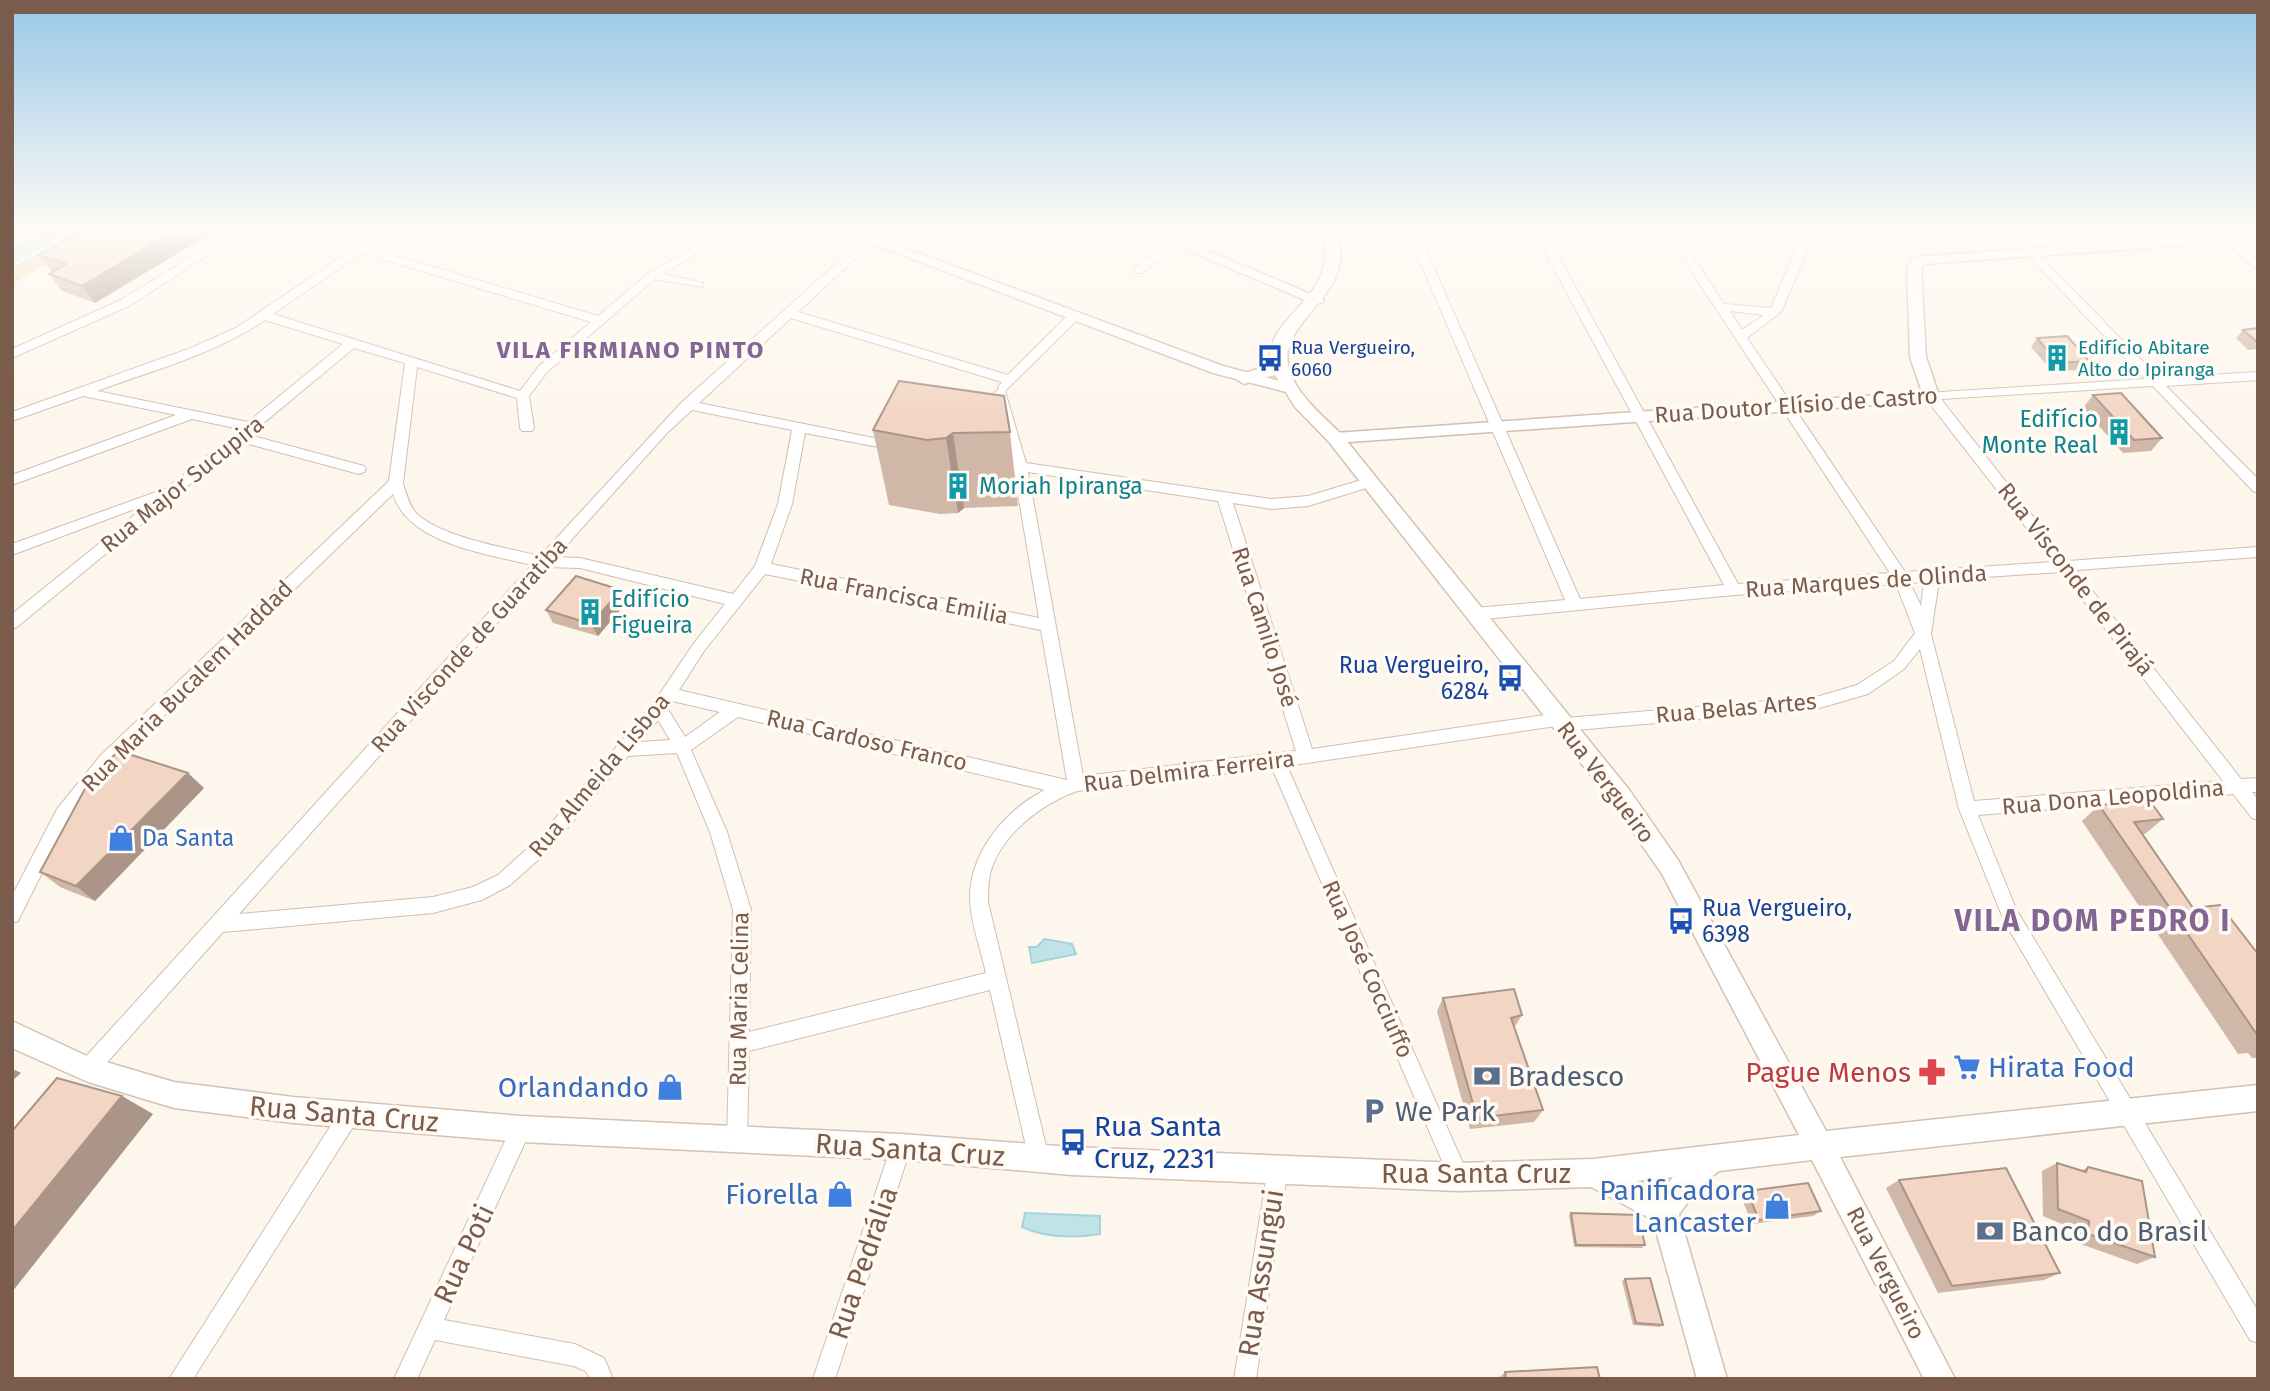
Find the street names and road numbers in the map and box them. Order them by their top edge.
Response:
street label: Rua Doutor Elísio de Castro [1653,381,1939,429]
street label: Rua Major Sucupira [95,410,269,558]
street label: Rua Visconde de Pirajá [1992,477,2160,681]
street label: Rua Visconde de Guaratiba [365,532,573,758]
street label: Rua Camilo José [1226,543,1304,711]
street label: Rua Marques de Olinda [1744,559,1988,603]
street label: Rua Francisca Emilia [797,562,1011,630]
street label: Rua Maria Bucalem Haddad [75,574,299,798]
street label: Rua Almeida Lisboa [522,687,676,863]
street label: Rua Belas Artes [1654,687,1818,729]
street label: Rua Cardoso Franco [764,703,970,777]
street label: Rua Vergueiro [1551,716,1661,848]
street label: Rua Delmira Ferreira [1082,744,1296,798]
street label: Rua Dona Leopoldina [2001,773,2225,821]
street label: Rua José Cocciuffo [1316,876,1420,1062]
street label: Rua Maria Celina [723,912,755,1086]
street label: Rua Santa Cruz [248,1089,440,1139]
street label: Rua Santa Cruz [814,1127,1006,1173]
street label: Rua Santa Cruz [1381,1157,1571,1190]
street label: Rua Pedrália [821,1182,905,1344]
street label: Rua Assungui [1231,1187,1291,1359]
street label: Rua Poti [427,1199,501,1309]
street label: Rua Vergueiro [1841,1202,1931,1344]

